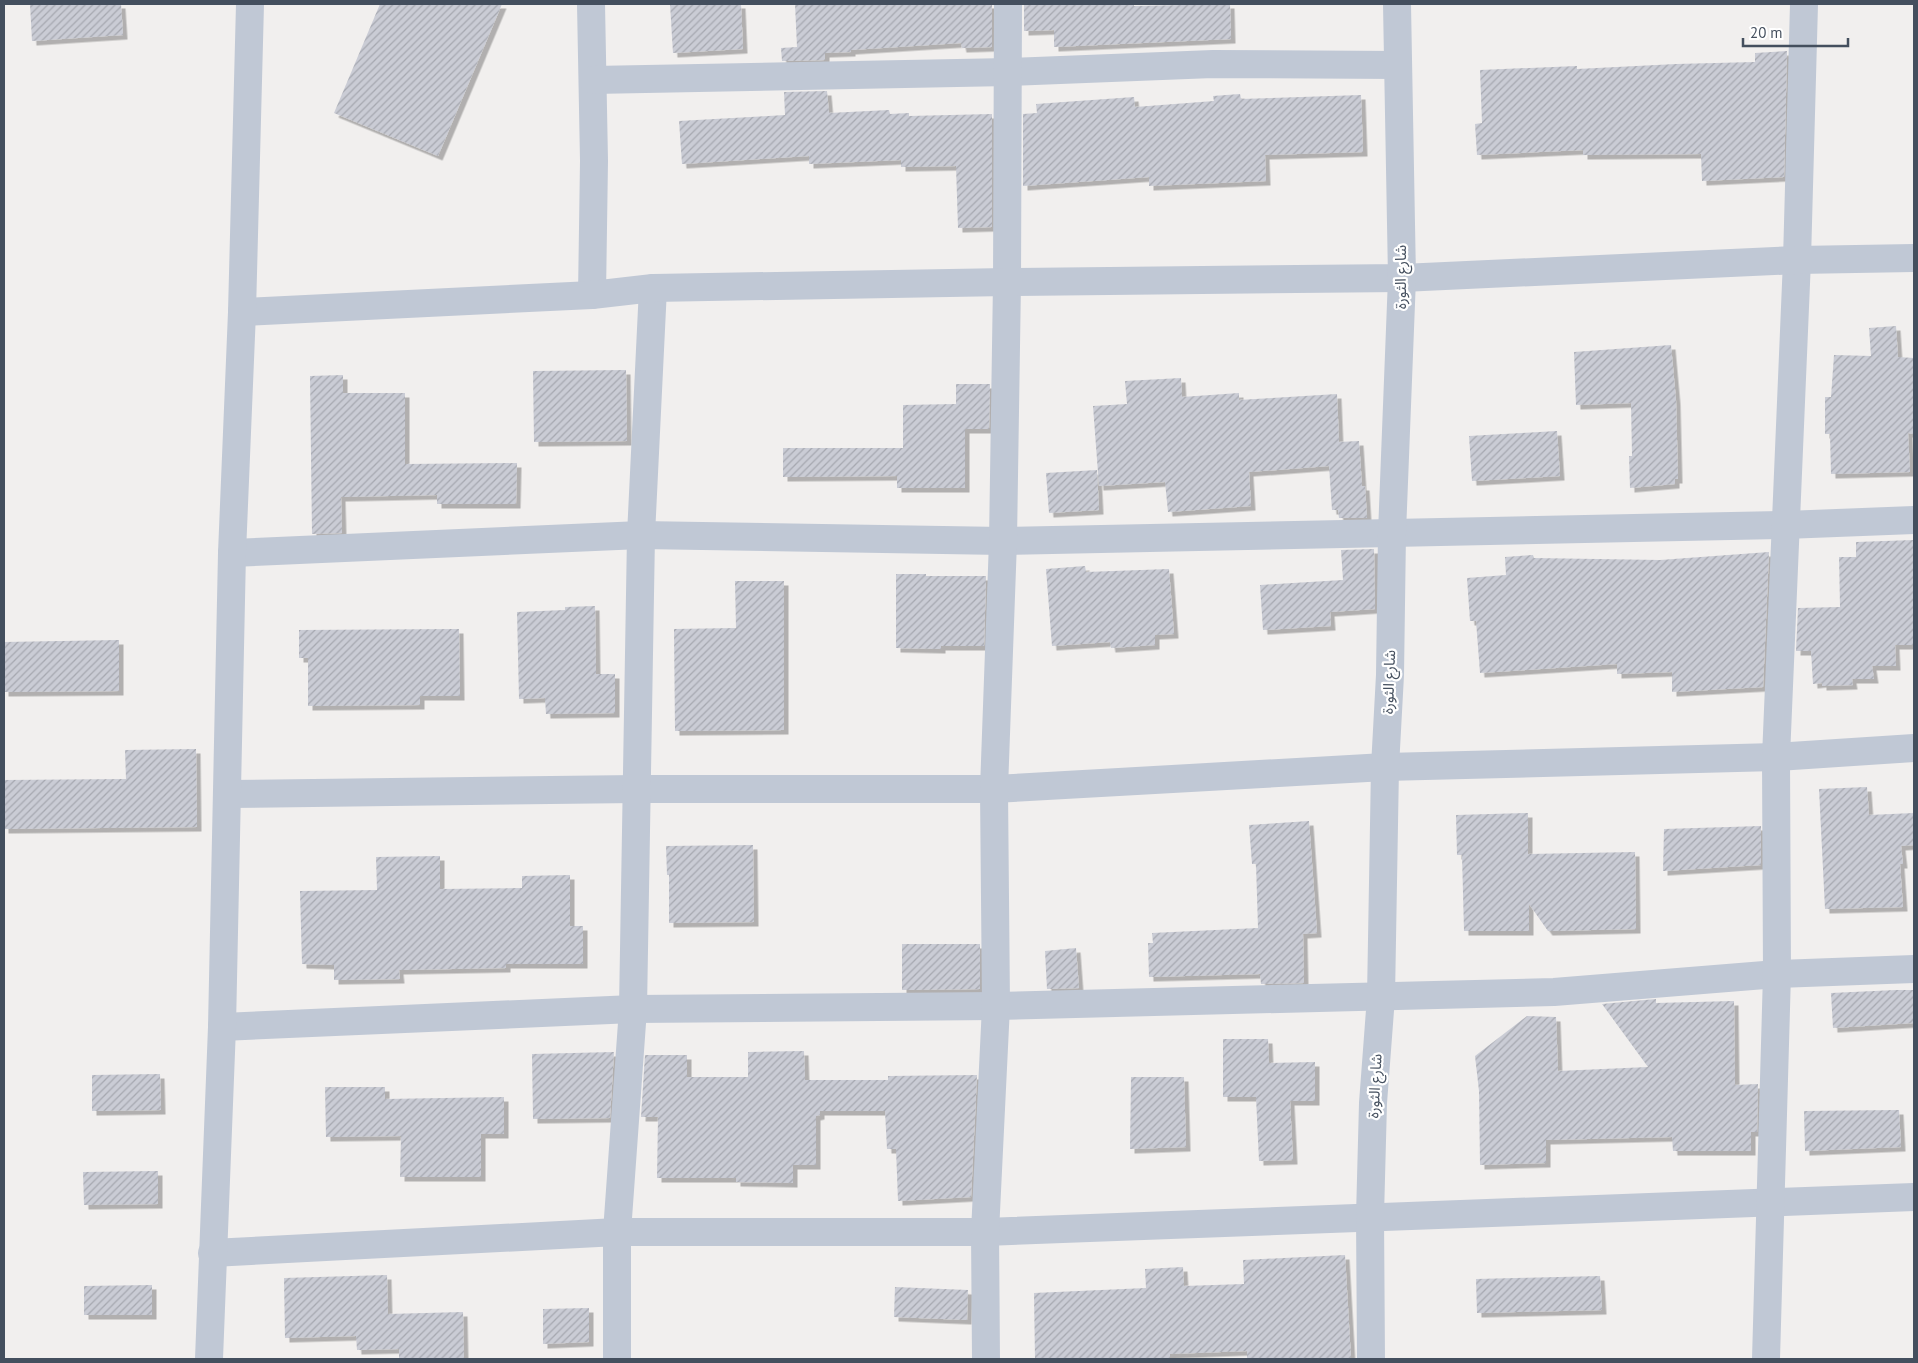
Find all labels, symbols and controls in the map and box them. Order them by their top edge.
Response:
scale bar [1743,15,1848,47]
text: 20 m [1750,23,1783,42]
street label: شارع الثورة [1391,245,1413,309]
street label: شارع الثورة [1378,649,1402,715]
street label: شارع الثورة [1363,1053,1389,1119]

